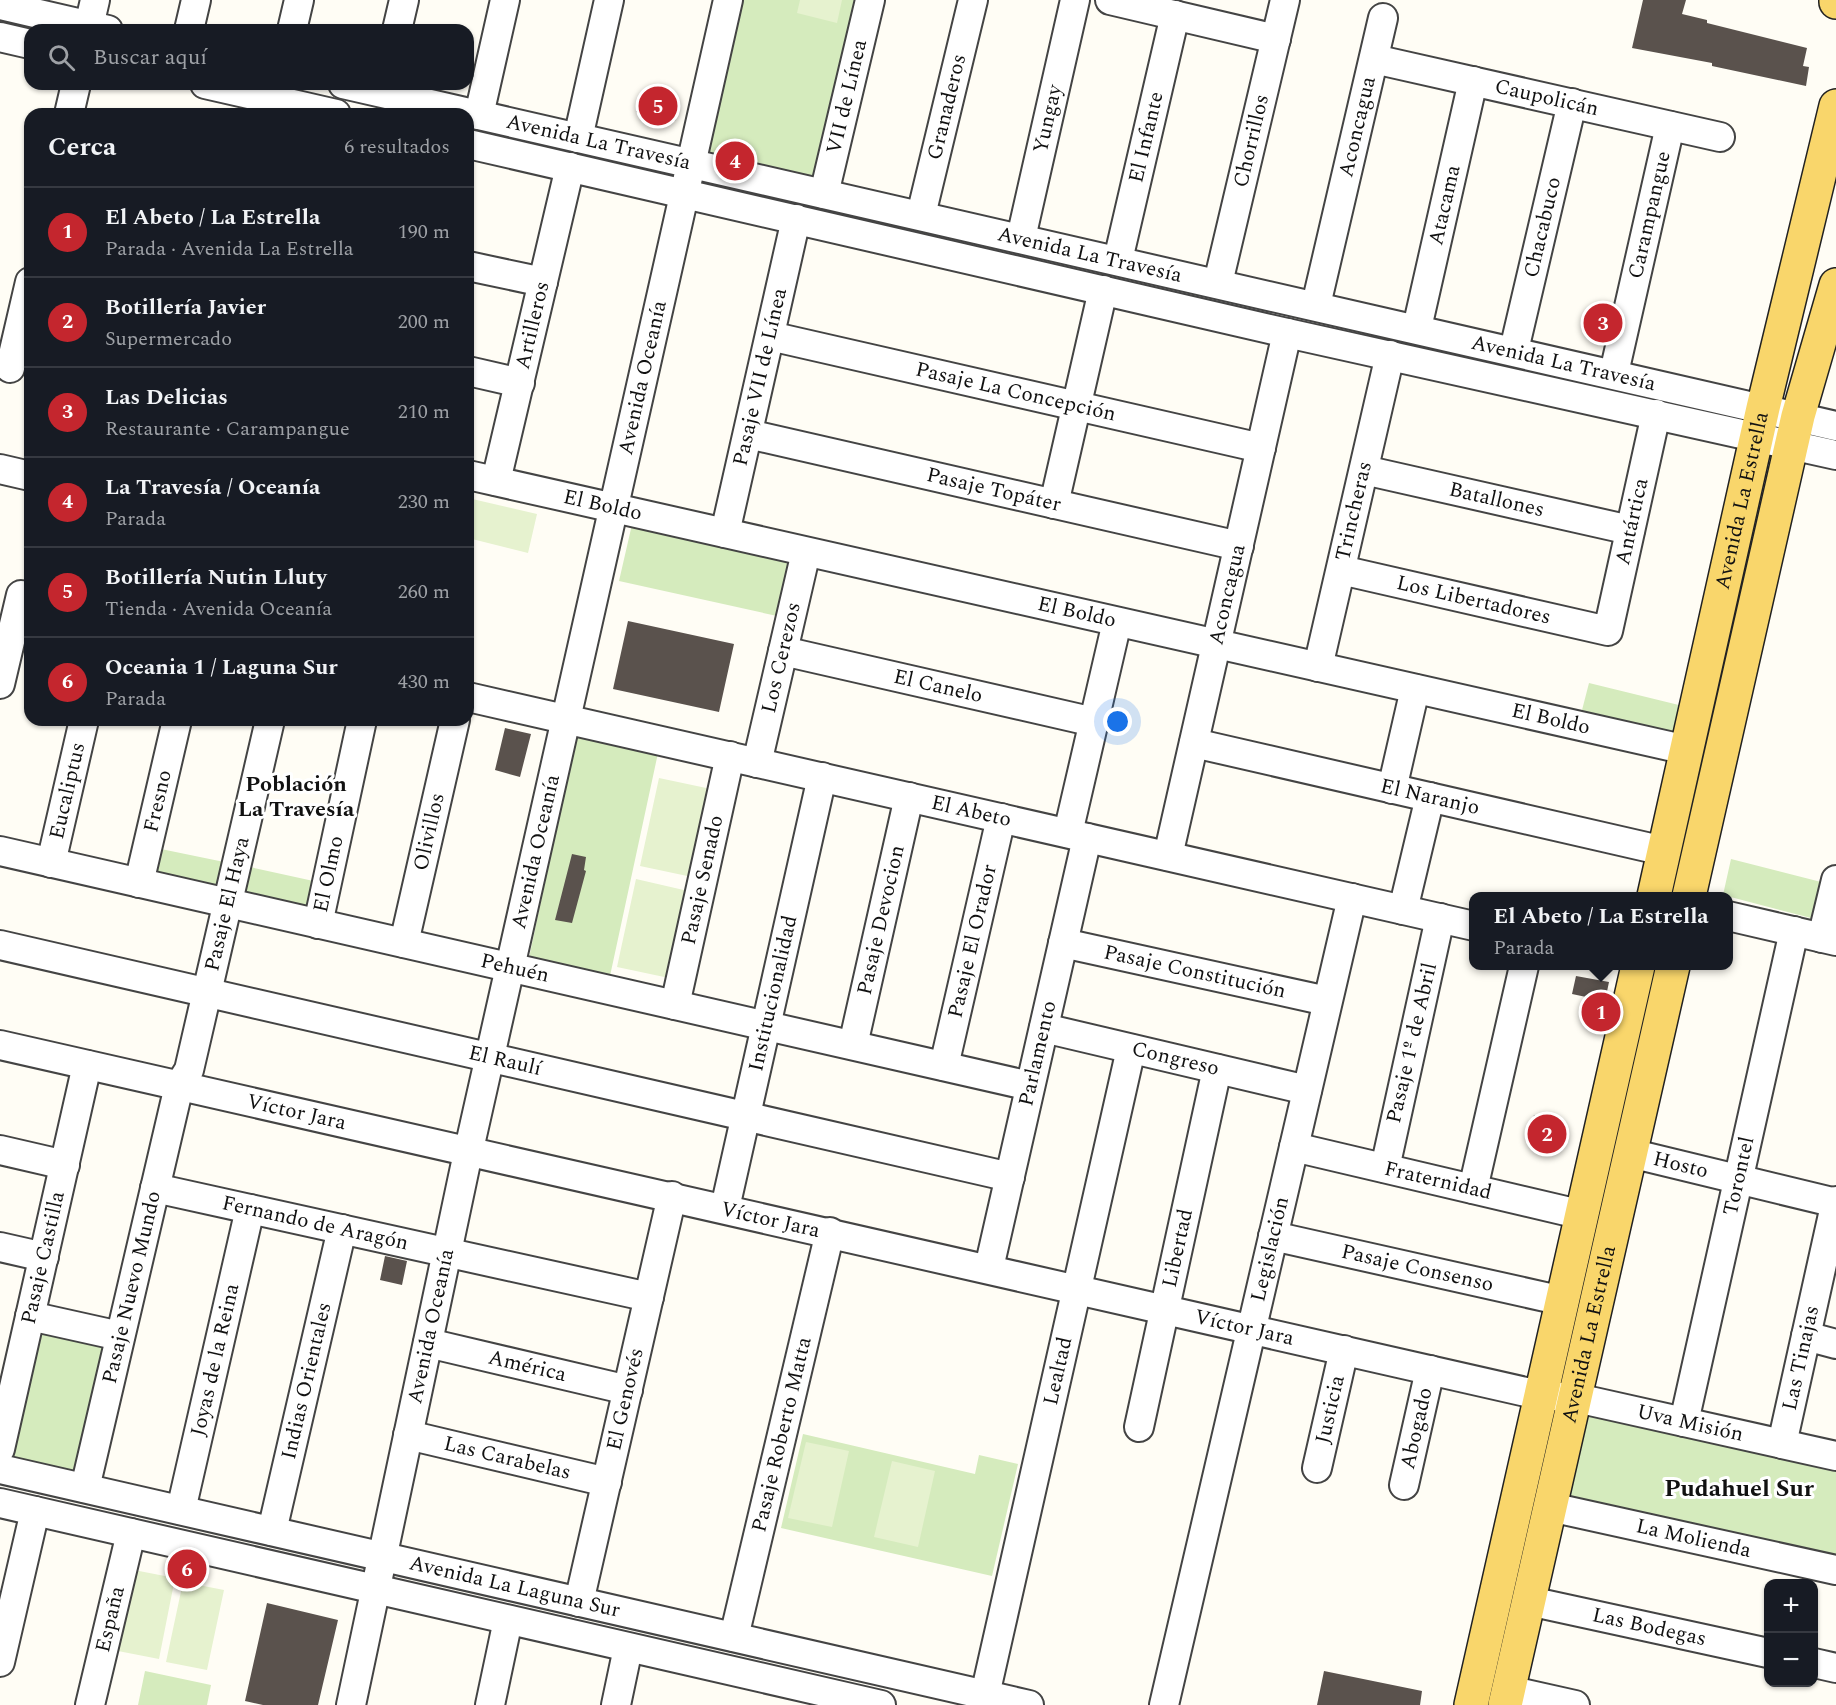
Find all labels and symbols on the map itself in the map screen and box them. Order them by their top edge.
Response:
street label: VII de Línea [818,35,876,157]
street label: Granaderos [919,51,975,163]
street label: Caupolicán [1491,71,1602,125]
street label: Aconcagua [1330,72,1385,180]
street label: Yungay [1025,81,1071,156]
pin: 5 [638,84,678,128]
street label: El Infante [1120,88,1173,186]
street label: Chorrillos [1225,91,1278,191]
street label: Avenida La Travesía [503,106,695,179]
pin: 4 [716,138,754,184]
street label: Carampangue [1620,148,1680,282]
street label: Atacama [1420,161,1470,248]
street label: Chacabuco [1515,174,1570,281]
street label: Avenida La Travesía [994,218,1186,292]
street label: Artilleros [507,278,559,372]
street label: Pasaje VII de Línea [725,284,796,469]
street label: Avenida Oceanía [610,297,676,458]
pin: 3 [1584,300,1622,346]
street label: Avenida La Travesía [1468,327,1660,400]
street label: Pasaje La Concepción [912,354,1119,430]
street label: Avenida La Estrella [1707,408,1778,593]
street label: Trincheras [1327,458,1381,564]
street label: Pasaje Topáter [923,459,1064,521]
street label: Batallones [1446,474,1547,526]
street label: Antártica [1607,474,1658,568]
street label: El Boldo [560,481,645,530]
street label: Aconcagua [1200,540,1255,648]
street label: Los Libertadores [1393,567,1554,633]
street label: El Boldo [1034,588,1119,637]
street label: Los Cerezos [753,599,810,717]
street label: El Canelo [890,661,986,712]
street label: El Boldo [1508,695,1593,744]
your location [1103,707,1132,736]
street label: Eucaliptus [41,739,94,843]
street label: Fresno [135,767,181,836]
district label: Población La Travesía [238,768,355,826]
street label: El Naranjo [1377,770,1483,824]
street label: Avenida Oceanía [503,771,569,932]
street label: El Abeto [928,787,1014,836]
street label: Olivillos [405,790,454,874]
street label: Pasaje Senado [673,812,732,948]
street label: Pasaje El Haya [196,833,259,975]
street label: El Olmo [305,833,353,915]
street label: Pasaje Devocion [849,842,914,998]
street label: Pasaje El Orador [939,861,1006,1021]
street label: Institucionalidad [740,912,806,1075]
street label: Pasaje Constitución [1101,936,1289,1008]
street label: Pehuén [477,945,552,992]
street label: Pasaje 1º de Abril [1378,959,1446,1127]
pin: 1 [1582,990,1620,1034]
street label: Parlamento [1010,998,1065,1109]
street label: Congreso [1128,1033,1222,1085]
street label: El Raulí [465,1037,546,1085]
street label: Víctor Jara [244,1086,350,1139]
pin: 2 [1528,1112,1566,1156]
street label: Torontel [1715,1133,1763,1219]
street label: Hosto [1650,1143,1712,1187]
street label: Fraternidad [1381,1153,1495,1209]
street label: Pasaje Castilla [13,1187,74,1328]
street label: Fernando de Aragón [219,1187,411,1259]
street label: Pasaje Nuevo Mundo [94,1188,170,1387]
street label: Víctor Jara [717,1193,824,1247]
street label: Legislación [1242,1193,1298,1305]
street label: Libertad [1154,1206,1202,1291]
street label: Pasaje Consenso [1338,1236,1497,1301]
street label: Avenida La Estrella [1554,1242,1625,1426]
street label: Avenida Oceanía [399,1245,463,1407]
street label: Joyas de la Reina [182,1280,249,1439]
street label: Indias Orientales [273,1299,341,1463]
street label: Víctor Jara [1191,1301,1298,1355]
street label: Las Tinajas [1774,1302,1828,1414]
street label: Pasaje Roberto Matta [743,1333,821,1536]
street label: Lealtad [1035,1334,1081,1409]
street label: América [485,1342,570,1391]
street label: El Genovés [598,1345,653,1454]
street label: Justicia [1307,1371,1354,1447]
street label: Abogado [1392,1384,1442,1473]
street label: Uva Misión [1633,1396,1746,1451]
street label: Las Carabelas [440,1428,574,1489]
district label: Pudahuel Sur [1664,1471,1815,1507]
street label: La Molienda [1633,1510,1755,1567]
pin: 6 [168,1546,207,1592]
street label: Avenida La Laguna Sur [406,1547,623,1627]
street label: España [87,1582,134,1656]
street label: Las Bodegas [1589,1599,1709,1655]

